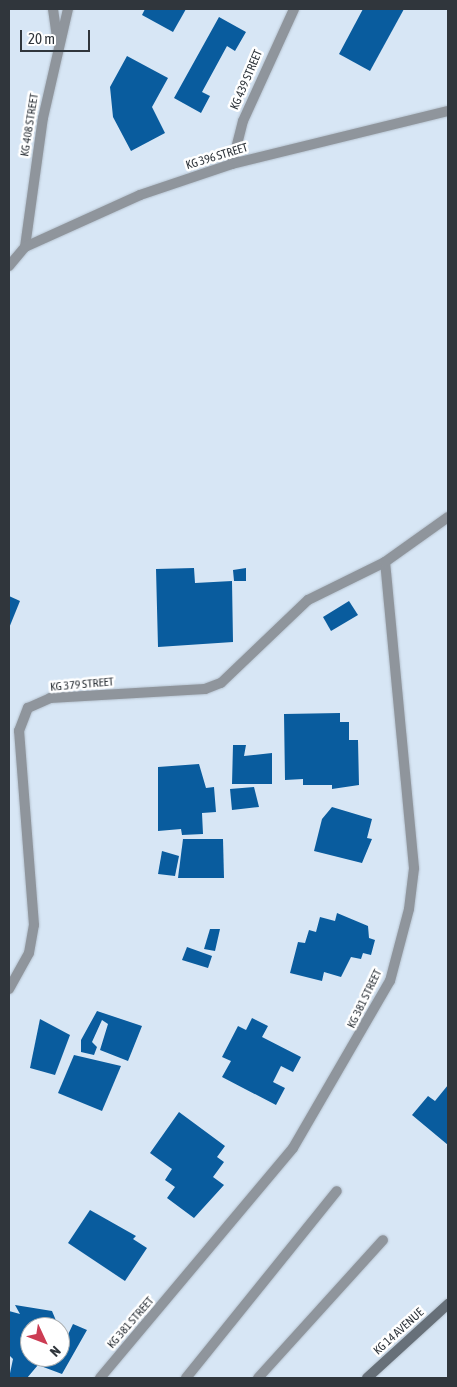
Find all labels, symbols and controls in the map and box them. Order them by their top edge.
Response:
scale bar [22,20,92,52]
text: 20 m [28,30,55,47]
street label: KG 439 STREET [228,48,266,112]
street label: KG 408 STREET [18,92,42,158]
street label: KG 396 STREET [184,141,250,173]
street label: KG 379 STREET [50,675,114,695]
street label: KG 381 STREET [345,967,385,1031]
street label: KG 381 STREET [105,1294,157,1352]
street label: KG 14 AVENUE [371,1306,427,1358]
north arrow [20,1317,70,1367]
text: N [47,1343,64,1360]

